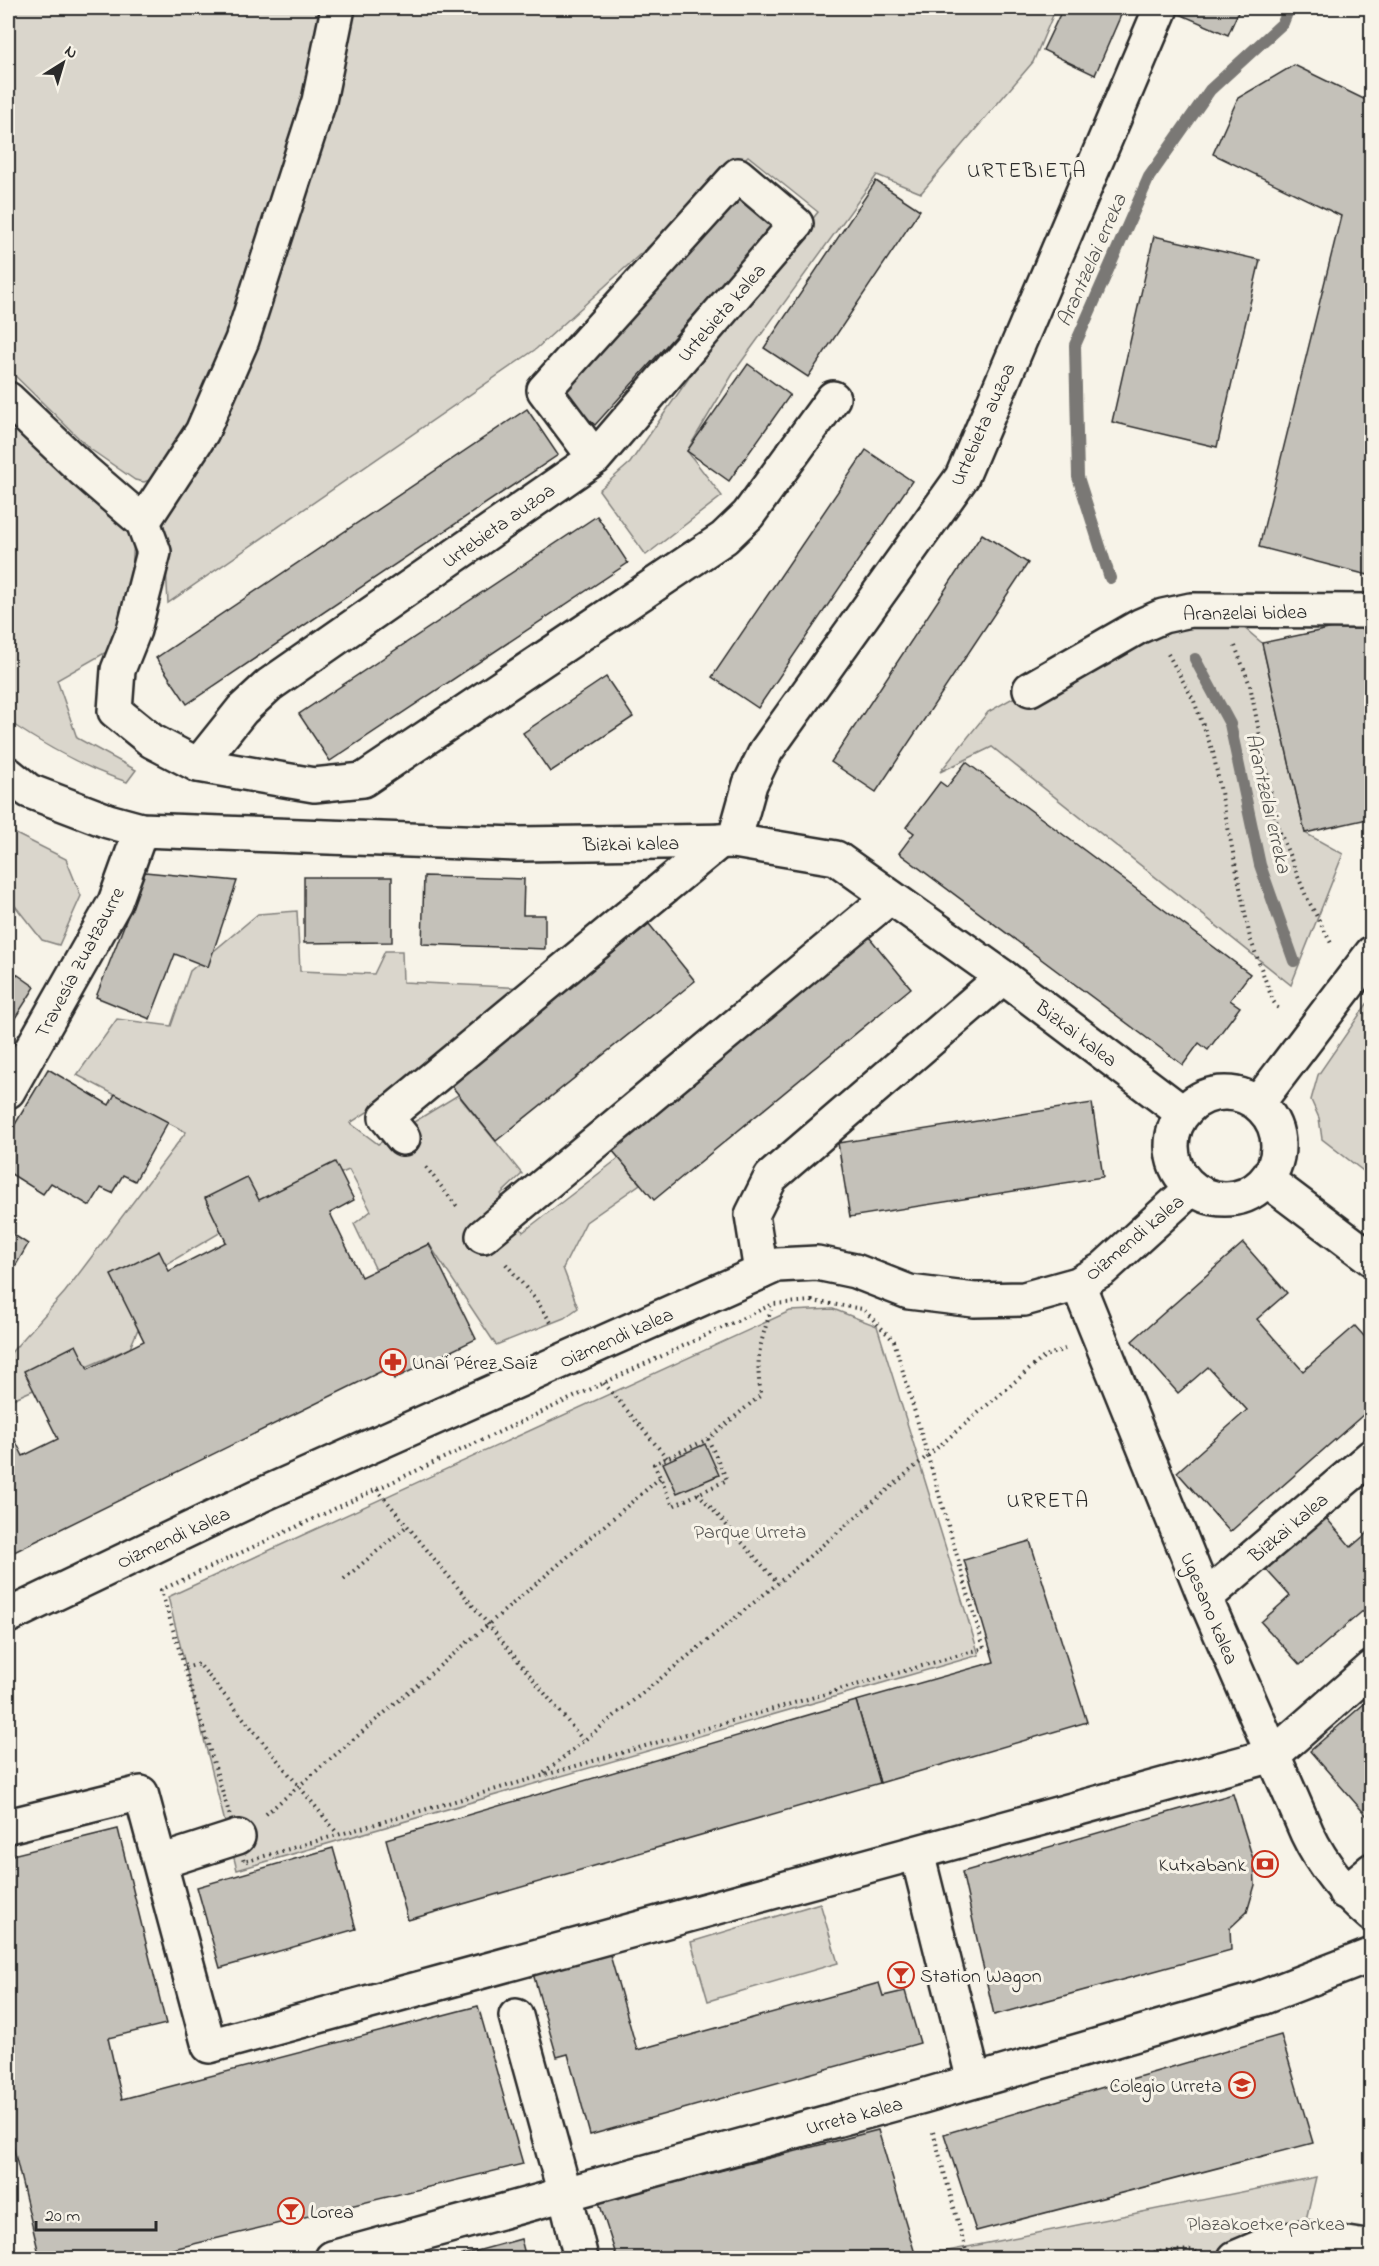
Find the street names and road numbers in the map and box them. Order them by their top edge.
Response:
street label: Urtebieta kalea [672,258,774,370]
street label: Urtebieta auzoa [944,359,1024,491]
street label: Urtebieta auzoa [437,477,562,577]
street label: Aranzelai bidea [1183,599,1308,630]
street label: Bizkai kalea [582,830,679,861]
street label: Travesía Zuatzaurre [29,882,133,1044]
street label: Bizkai kalea [1028,994,1123,1076]
street label: Oizmendi kalea [1080,1189,1192,1289]
street label: Oizmendi kalea [555,1301,679,1377]
street label: Bizkai kalea [1243,1487,1336,1572]
street label: Oizmendi kalea [113,1500,235,1578]
street label: Ugesano kalea [1170,1548,1244,1670]
street label: Urreta kalea [803,2091,906,2144]

